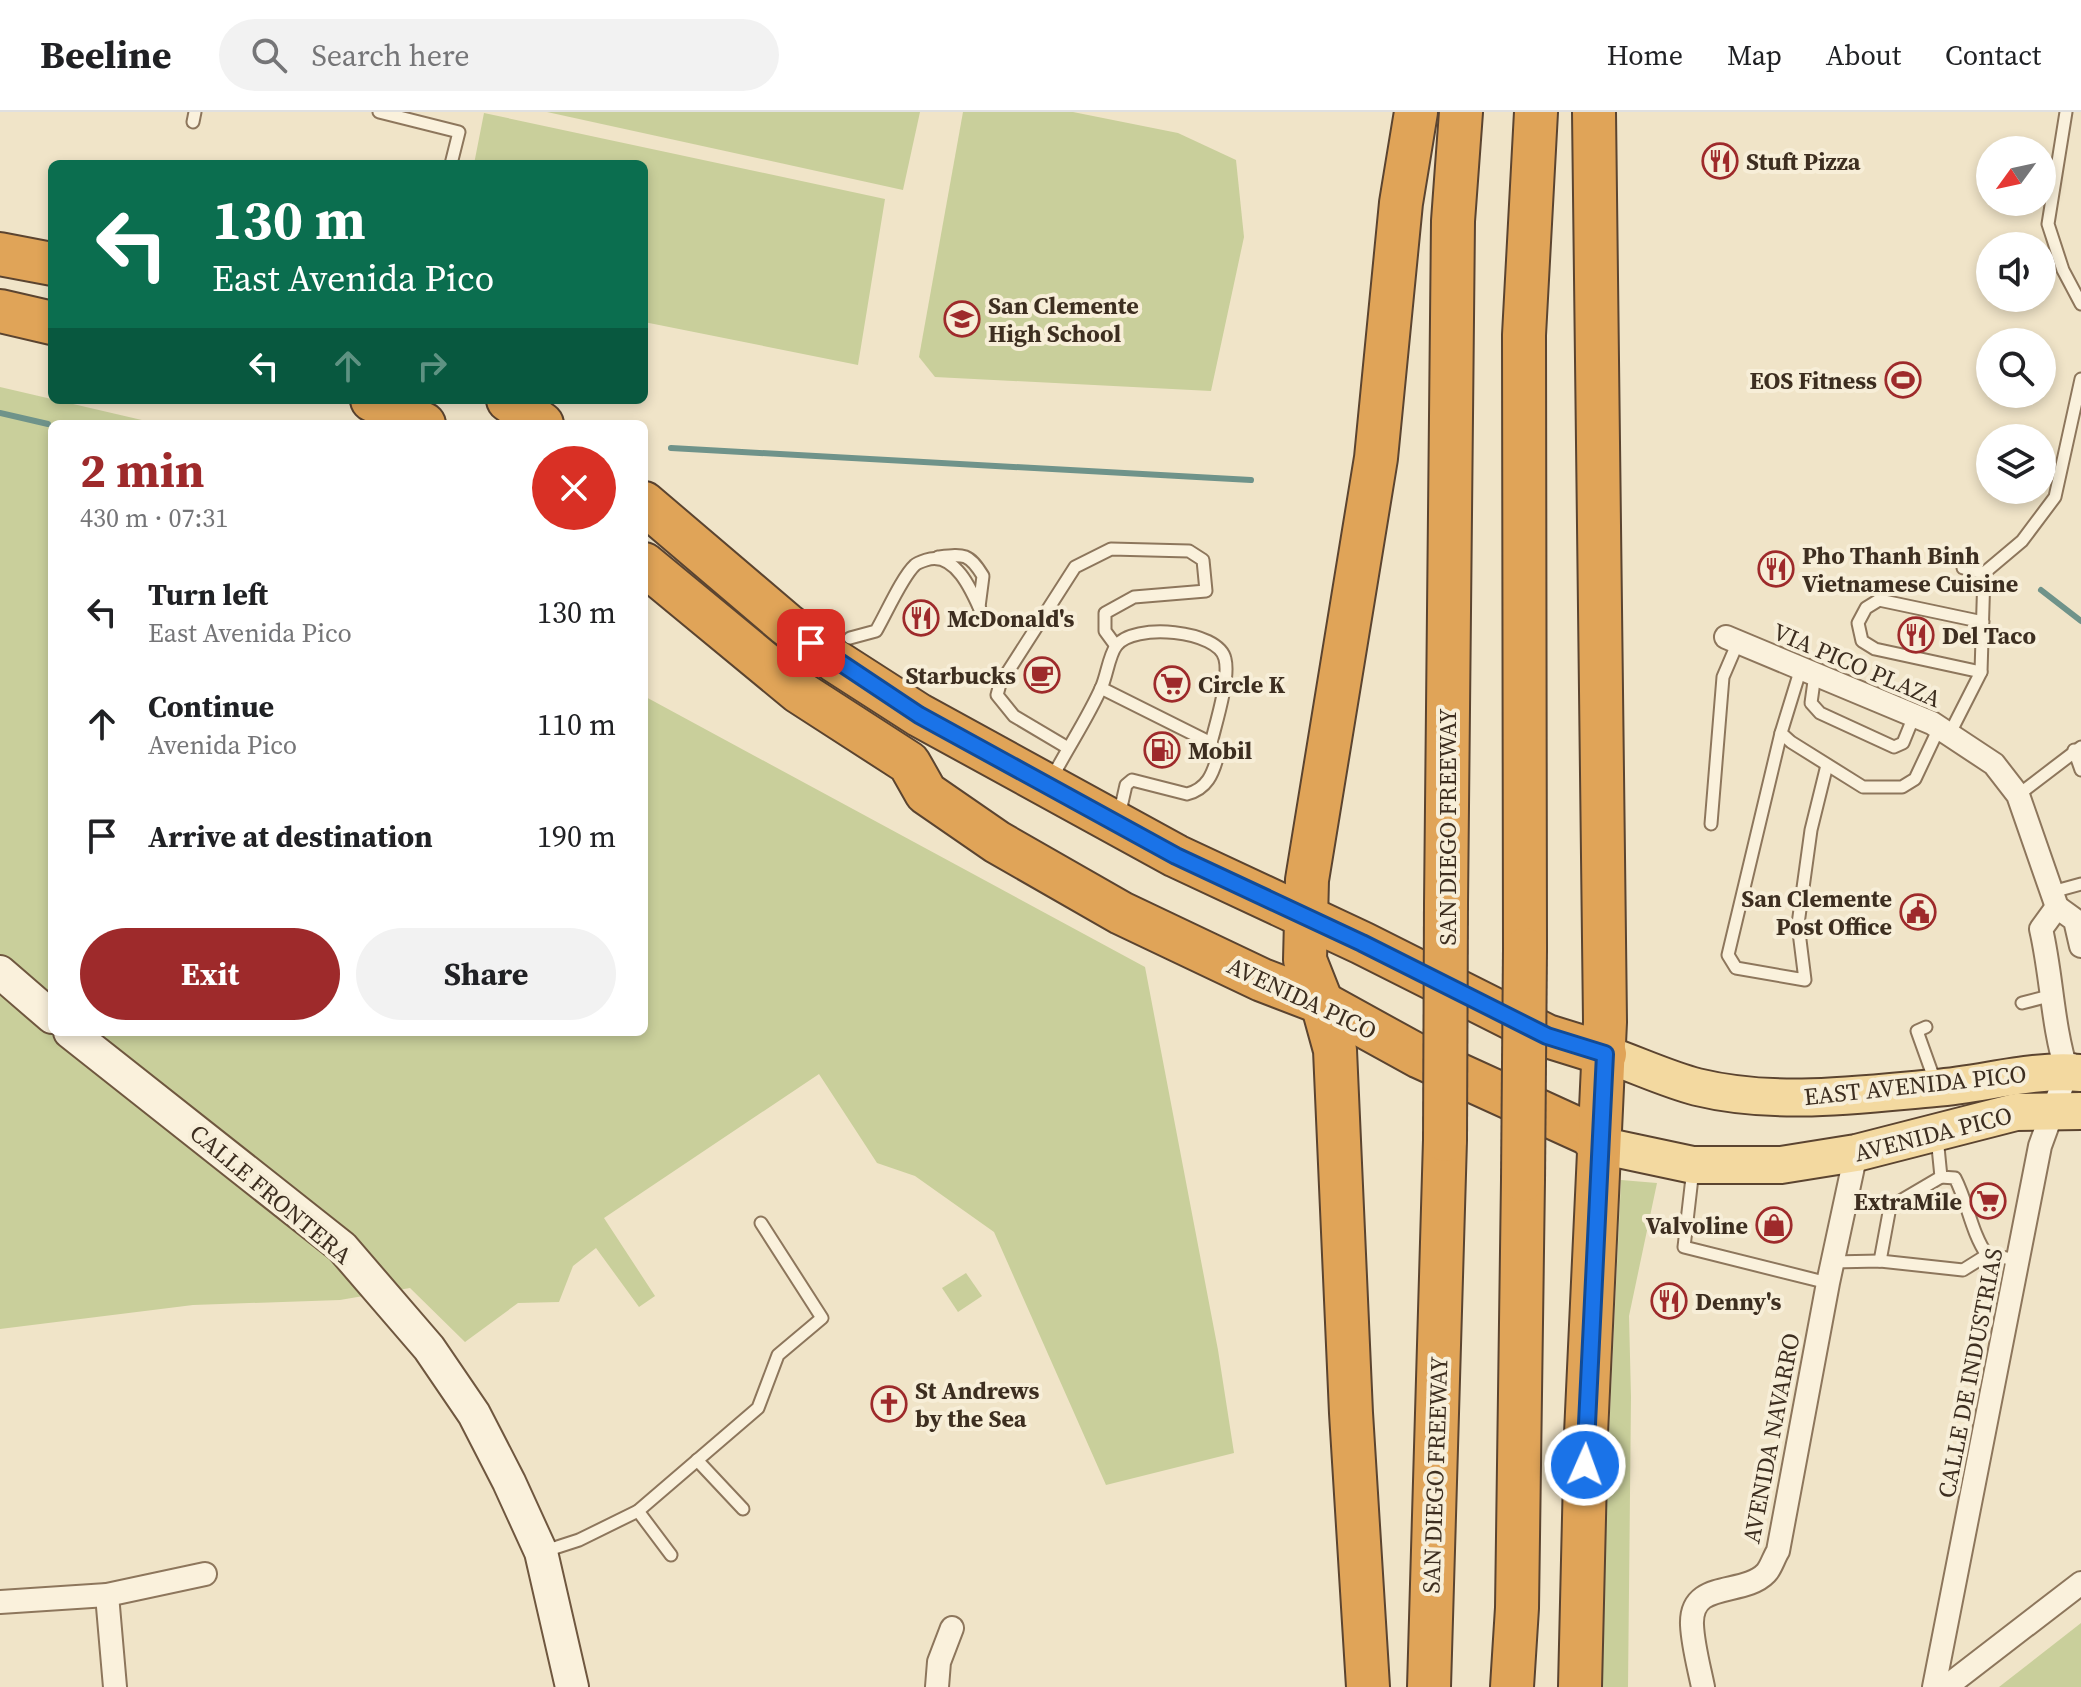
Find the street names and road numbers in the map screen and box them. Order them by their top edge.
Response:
street label: VIA PICO PLAZA [1768,615,1946,715]
street label: SAN DIEGO FREEWAY [1431,709,1464,945]
street label: AVENIDA PICO [1222,949,1382,1047]
street label: EAST AVENIDA PICO [1802,1057,2028,1113]
street label: AVENIDA PICO [1851,1098,2015,1170]
street label: CALLE FRONTERA [183,1116,359,1272]
street label: CALLE DE INDUSTRIAS [1930,1245,2010,1501]
street label: AVENIDA NAVARRO [1734,1330,1808,1546]
street label: SAN DIEGO FREEWAY [1414,1356,1456,1594]

